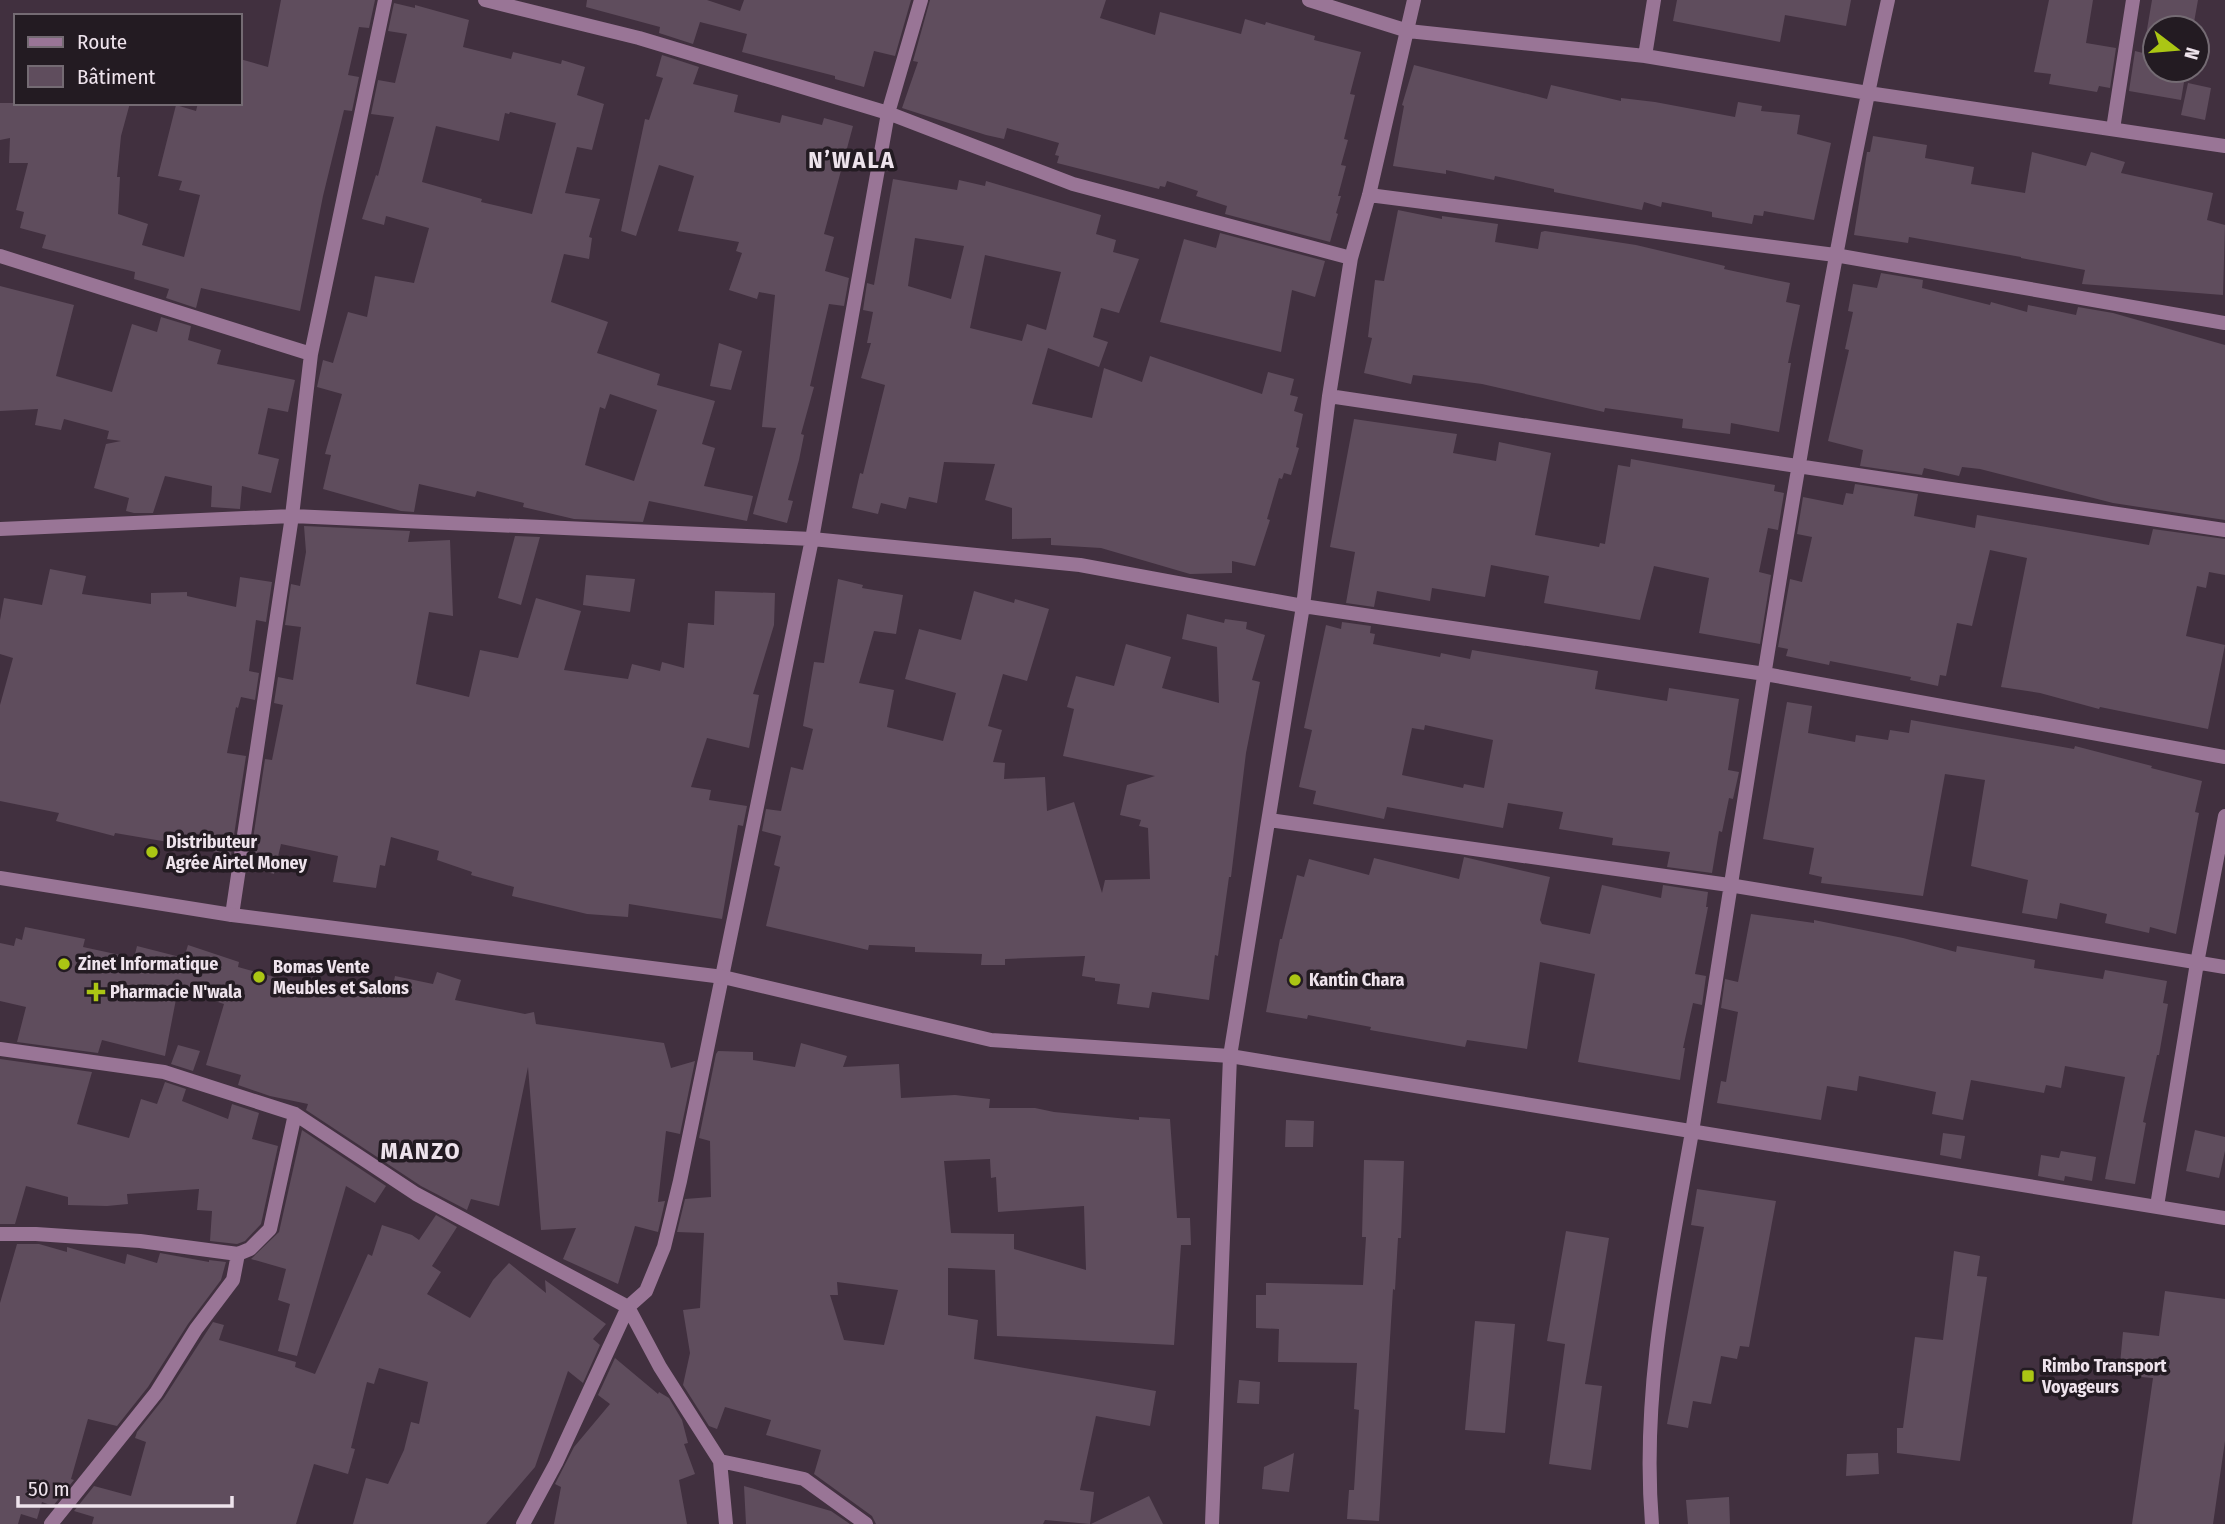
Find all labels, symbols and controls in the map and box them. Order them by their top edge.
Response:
legend [14,14,242,105]
north arrow [2141,14,2211,84]
text: Route [77,29,127,55]
text: N [2179,45,2204,62]
text: Bâtiment [77,64,156,90]
district label: N’WALA [808,146,896,174]
place label: Distributeur Agrée Airtel Money [165,831,308,874]
marker: Distributeur Agrée Airtel Money [144,844,160,860]
place label: Zinet Informatique [78,953,218,975]
marker: Zinet Informatique [56,956,72,972]
place label: Bomas Vente Meubles et Salons [273,956,409,999]
marker: Bomas Vente Meubles et Salons [251,969,267,985]
place label: Kantin Chara [1309,969,1405,991]
marker: Kantin Chara [1287,972,1303,988]
place label: Pharmacie N'wala [110,981,242,1003]
marker: Pharmacie N'wala [88,984,104,1000]
district label: MANZO [380,1137,462,1165]
place label: Rimbo Transport Voyageurs [2041,1355,2167,1398]
marker: Rimbo Transport Voyageurs [2020,1368,2036,1384]
scale bar [18,1464,231,1508]
text: 50 m [28,1476,70,1502]

